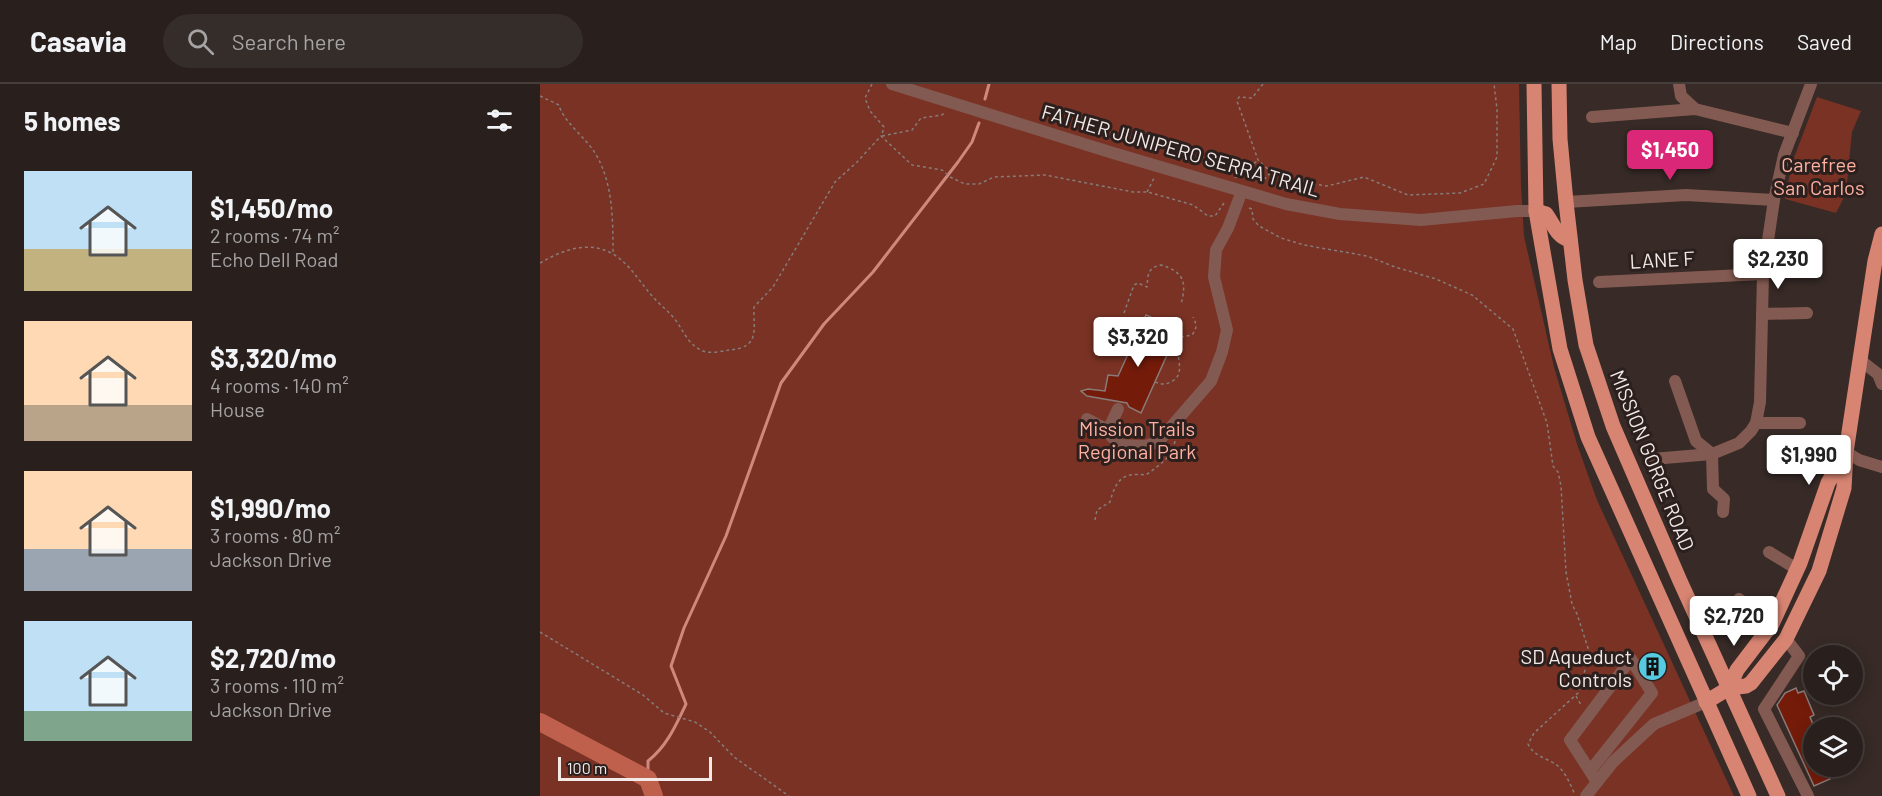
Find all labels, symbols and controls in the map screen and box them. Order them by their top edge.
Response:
search box [163,14,583,68]
text: Casavia [30,24,127,58]
icon: search [184,25,217,58]
text: Search here [232,28,346,54]
text: Map [1600,29,1637,54]
text: Directions [1670,29,1764,54]
text: Saved [1797,29,1852,54]
street label: FATHER JUNIPERO SERRA TRAIL [1039,99,1323,201]
icon: filters [483,104,516,137]
text: 5 homes [24,105,121,136]
pin: $1,450 [1621,130,1719,181]
text: $1,450 [1641,137,1699,161]
park label: Carefree San Carlos [1773,152,1865,199]
text: $1,450/mo [210,192,333,223]
icon: home [72,195,144,267]
text: 2 rooms · 74 m² [210,223,340,247]
pin: $2,230 [1729,239,1827,290]
street label: LANE F [1629,245,1695,273]
text: $2,230 [1747,246,1809,270]
text: Echo Dell Road [210,247,338,271]
pin: $3,320 [1089,317,1187,368]
text: $3,320 [1108,324,1168,348]
text: $3,320/mo [210,342,337,373]
icon: home [72,345,144,417]
street label: MISSION GORGE ROAD [1606,366,1700,554]
text: 4 rooms · 140 m² [210,373,349,397]
text: House [210,397,265,421]
park label: Mission Trails Regional Park [1078,416,1196,463]
pin: $1,990 [1760,435,1858,486]
text: $1,990 [1781,442,1837,466]
text: $1,990/mo [210,492,331,523]
icon: home [72,495,144,567]
text: 3 rooms · 80 m² [210,523,340,547]
text: Jackson Drive [210,547,332,571]
pin: $2,720 [1685,596,1783,647]
text: $2,720 [1704,603,1764,627]
text: $2,720/mo [210,642,336,673]
place label: SD Aqueduct Controls [1521,644,1632,691]
icon: home [72,645,144,717]
map controls [1803,645,1863,777]
button: locate [1803,645,1863,705]
building icon: SD Aqueduct Controls [1637,651,1669,683]
text: 3 rooms · 110 m² [210,673,344,697]
text: Jackson Drive [210,697,332,721]
button: layers [1803,717,1863,777]
scale bar [558,754,712,782]
text: 100 m [567,758,607,777]

